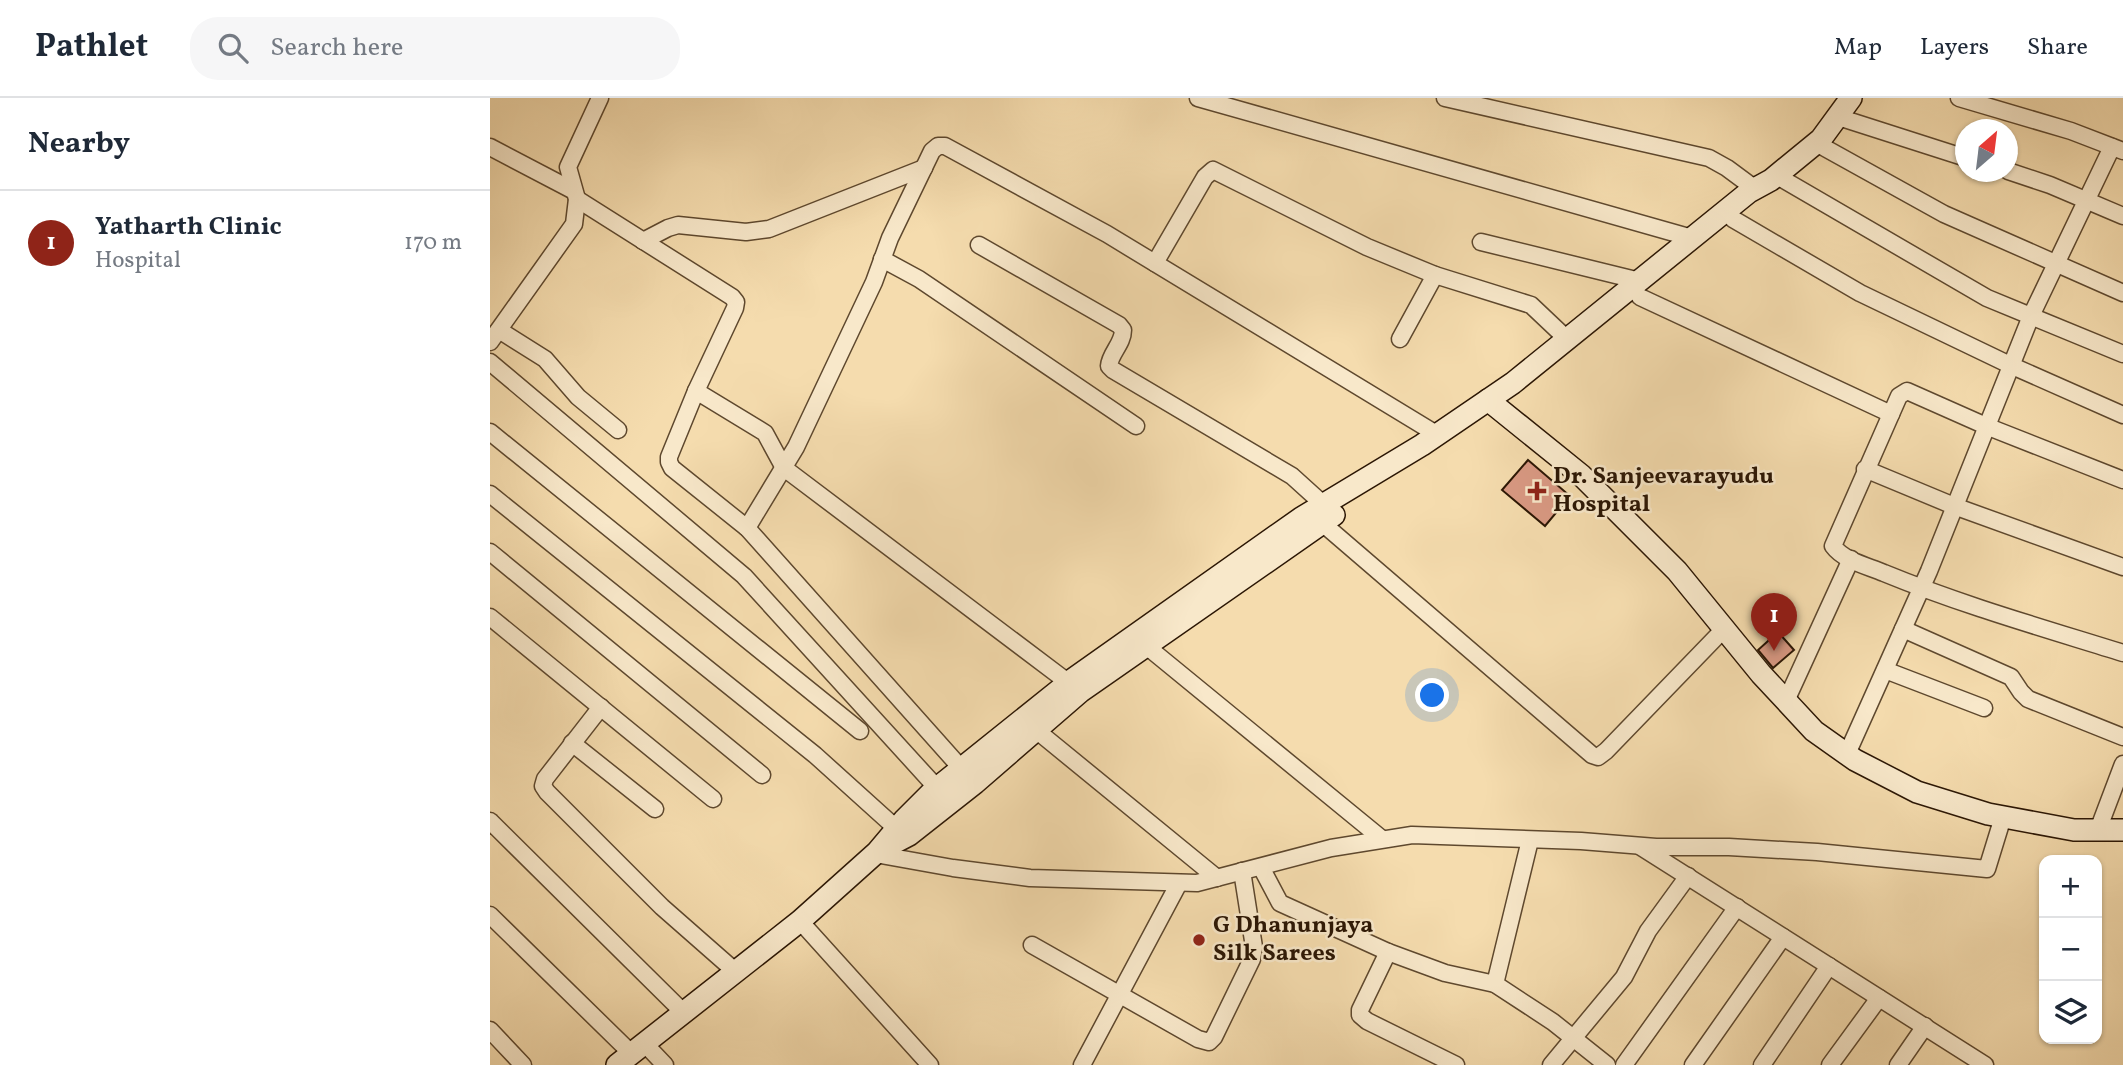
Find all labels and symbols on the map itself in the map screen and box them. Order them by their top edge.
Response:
north arrow [1955,119,2018,182]
place label: Dr. Sanjeevarayudu Hospital [1553,460,1774,522]
marker: Dr. Sanjeevarayudu Hospital [1527,481,1547,501]
pin: 1 [1751,593,1797,651]
your location [1415,678,1449,712]
place label: G Dhanunjaya Silk Sarees [1213,909,1373,971]
marker: G Dhanunjaya Silk Sarees [1191,932,1207,948]

